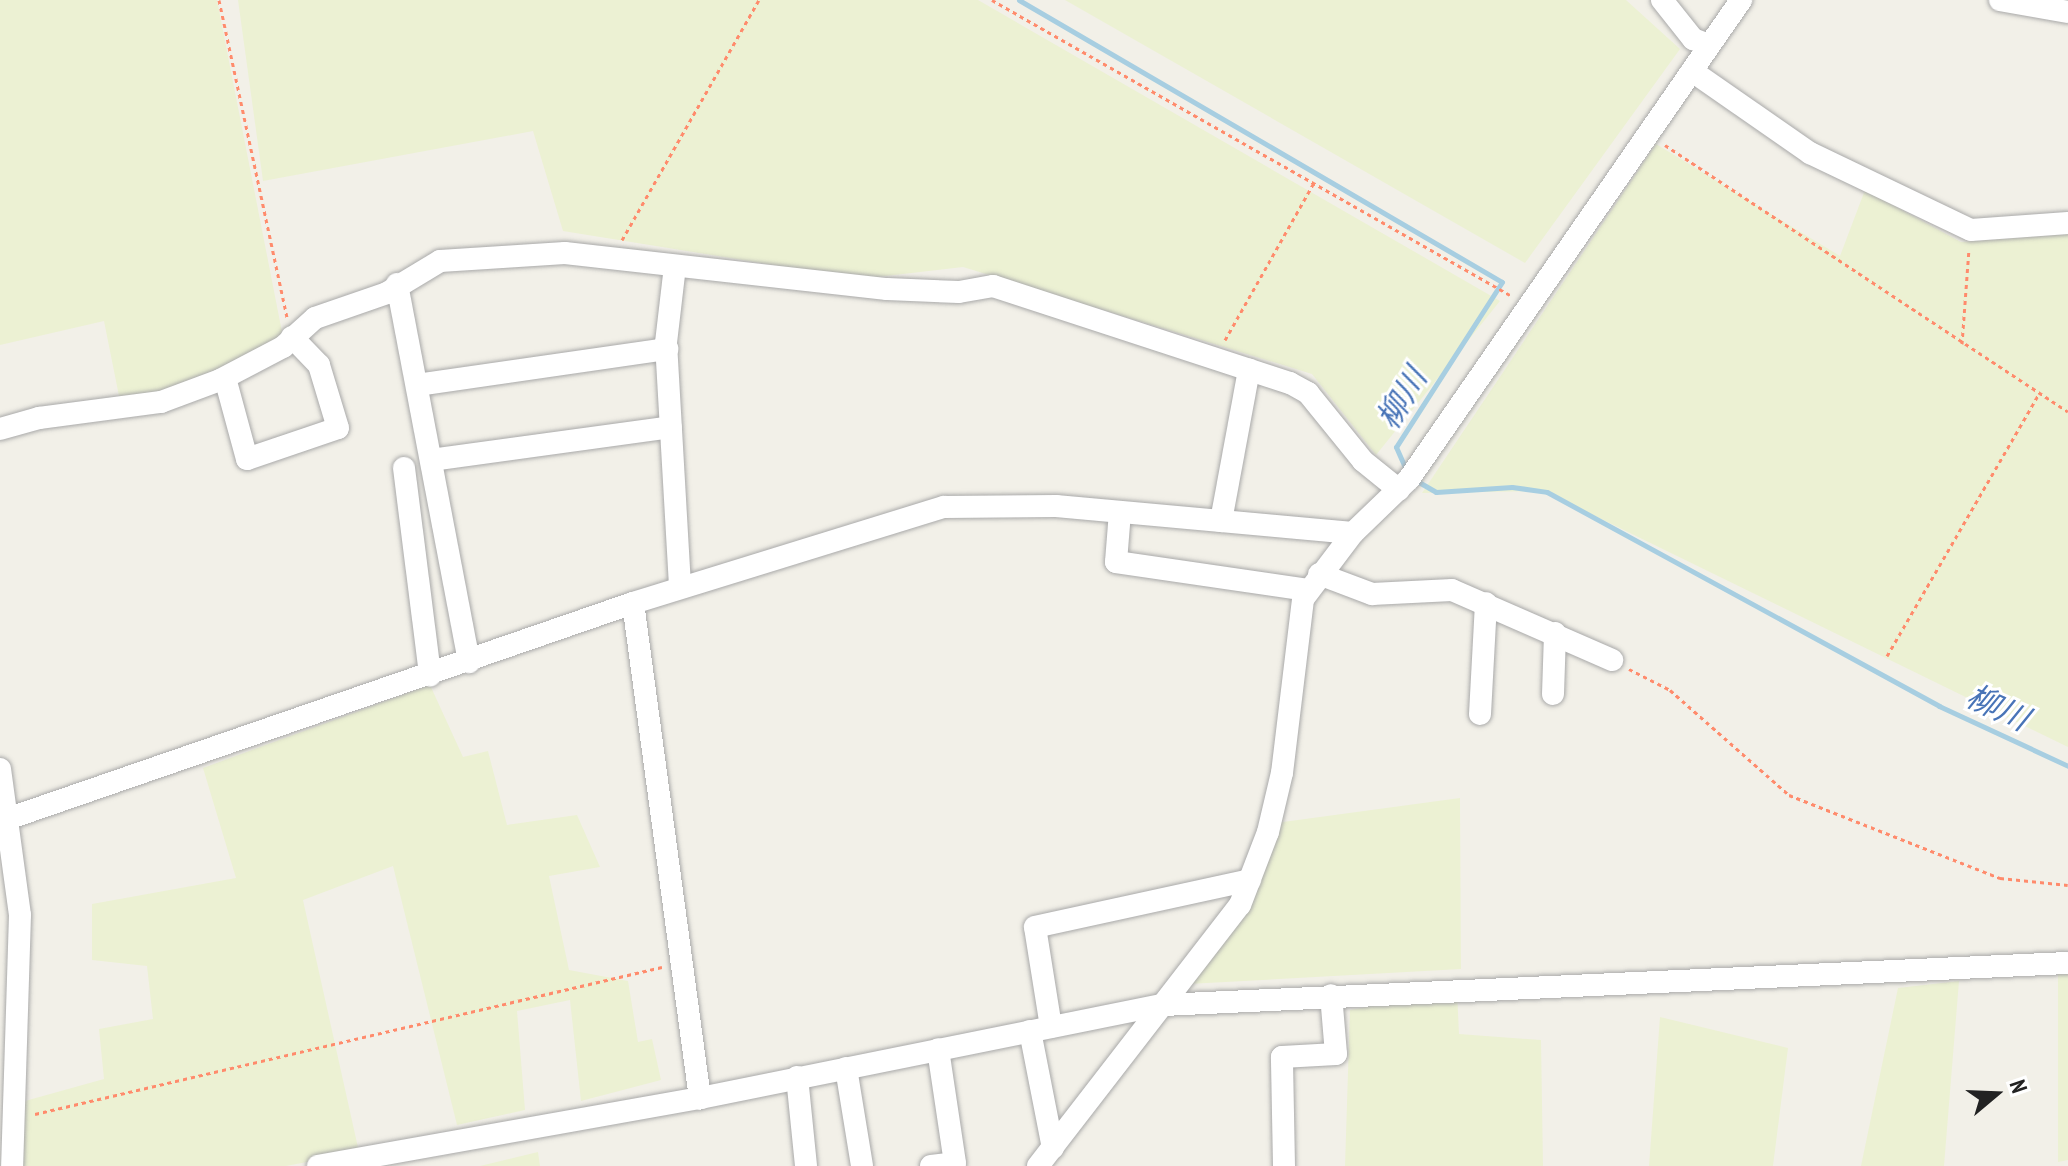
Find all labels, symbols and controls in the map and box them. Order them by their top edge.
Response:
water label: 柳川 [1368,361,1434,435]
water label: 柳川 [1961,676,2035,738]
north arrow [1956,1054,2036,1134]
text: N [2004,1076,2034,1096]

